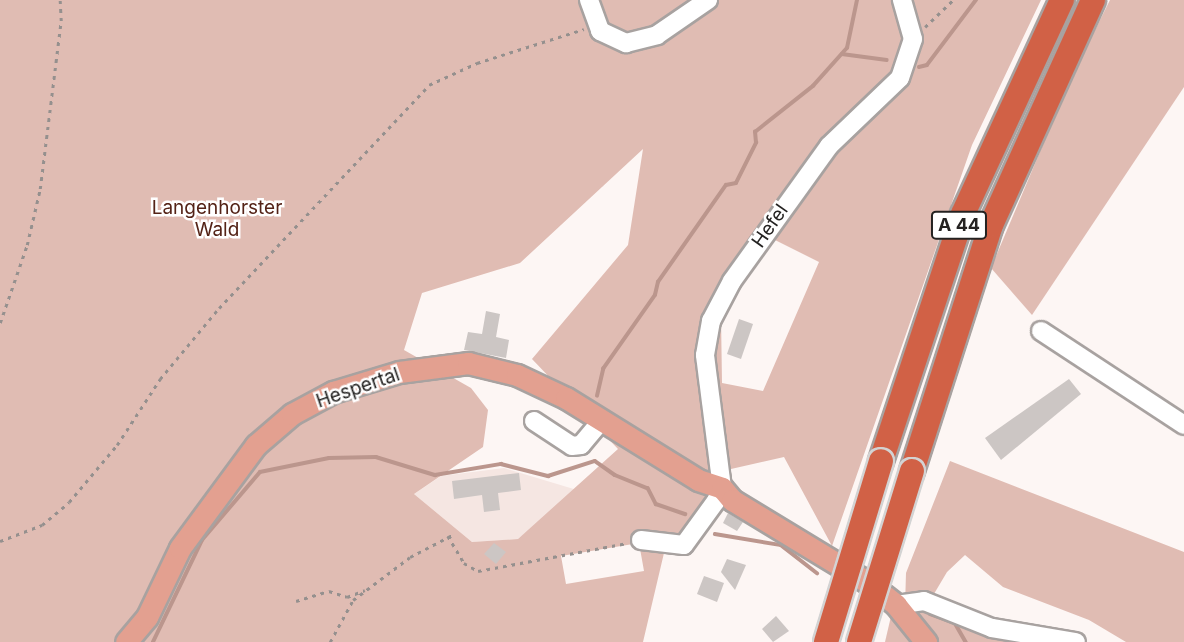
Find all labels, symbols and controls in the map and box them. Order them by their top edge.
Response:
park label: Langenhorster Wald [152,197,282,241]
street label: Hefel [747,200,793,252]
road number: A 44 [929,210,989,240]
street label: Hespertal [313,363,403,413]

